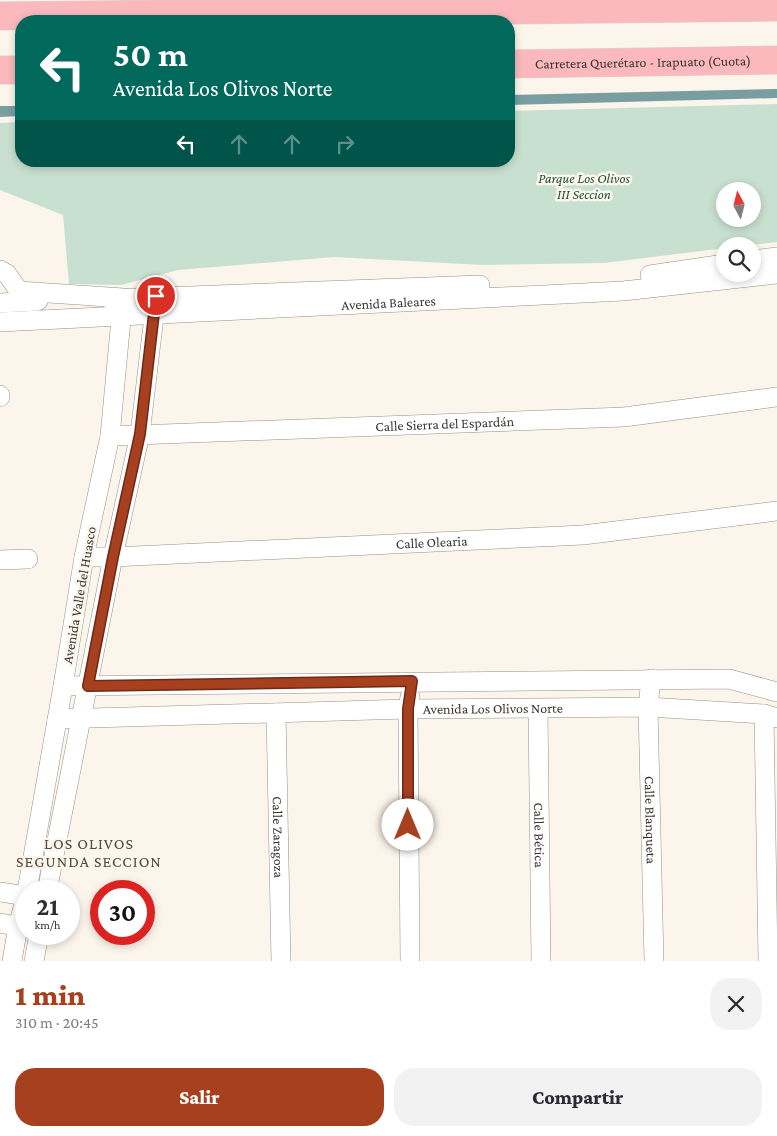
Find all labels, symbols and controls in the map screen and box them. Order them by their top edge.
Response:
icon: left [30,35,95,100]
text: 50 m [113,35,188,74]
street label: Carretera Querétaro - Irapuato (Cuota) [535,52,751,72]
text: Avenida Los Olivos Norte [113,76,333,101]
icon: left [172,130,200,158]
icon: ahead [225,130,253,158]
icon: ahead [278,130,306,158]
icon: right [331,130,359,158]
park label: Parque Los Olivos III Seccion [538,170,631,202]
north arrow [716,182,761,228]
map controls [716,182,761,282]
button: search [716,237,761,282]
pin [135,275,177,317]
icon: arrive [142,282,170,310]
street label: Avenida Baleares [341,292,436,313]
street label: Calle Sierra del Espardán [375,413,515,434]
street label: Avenida Valle del Huasco [59,525,99,665]
street label: Calle Olearia [395,532,468,552]
street label: Avenida Los Olivos Norte [423,700,563,717]
street label: Calle Blanqueta [642,776,660,865]
street label: Calle Zaragoza [270,796,287,879]
position arrow [381,798,433,850]
street label: Calle Bética [531,802,548,868]
district label: LOS OLIVOS SEGUNDA SECCION [16,835,162,870]
speed limit sign: 30 [90,880,155,945]
text: 21 [36,893,59,920]
text: km/h [35,918,60,932]
text: 1 min [15,978,85,1011]
button: close [710,978,762,1030]
text: 310 m · 20:45 [15,1014,99,1031]
button: Salir [15,1068,384,1126]
button: Compartir [394,1068,762,1126]

